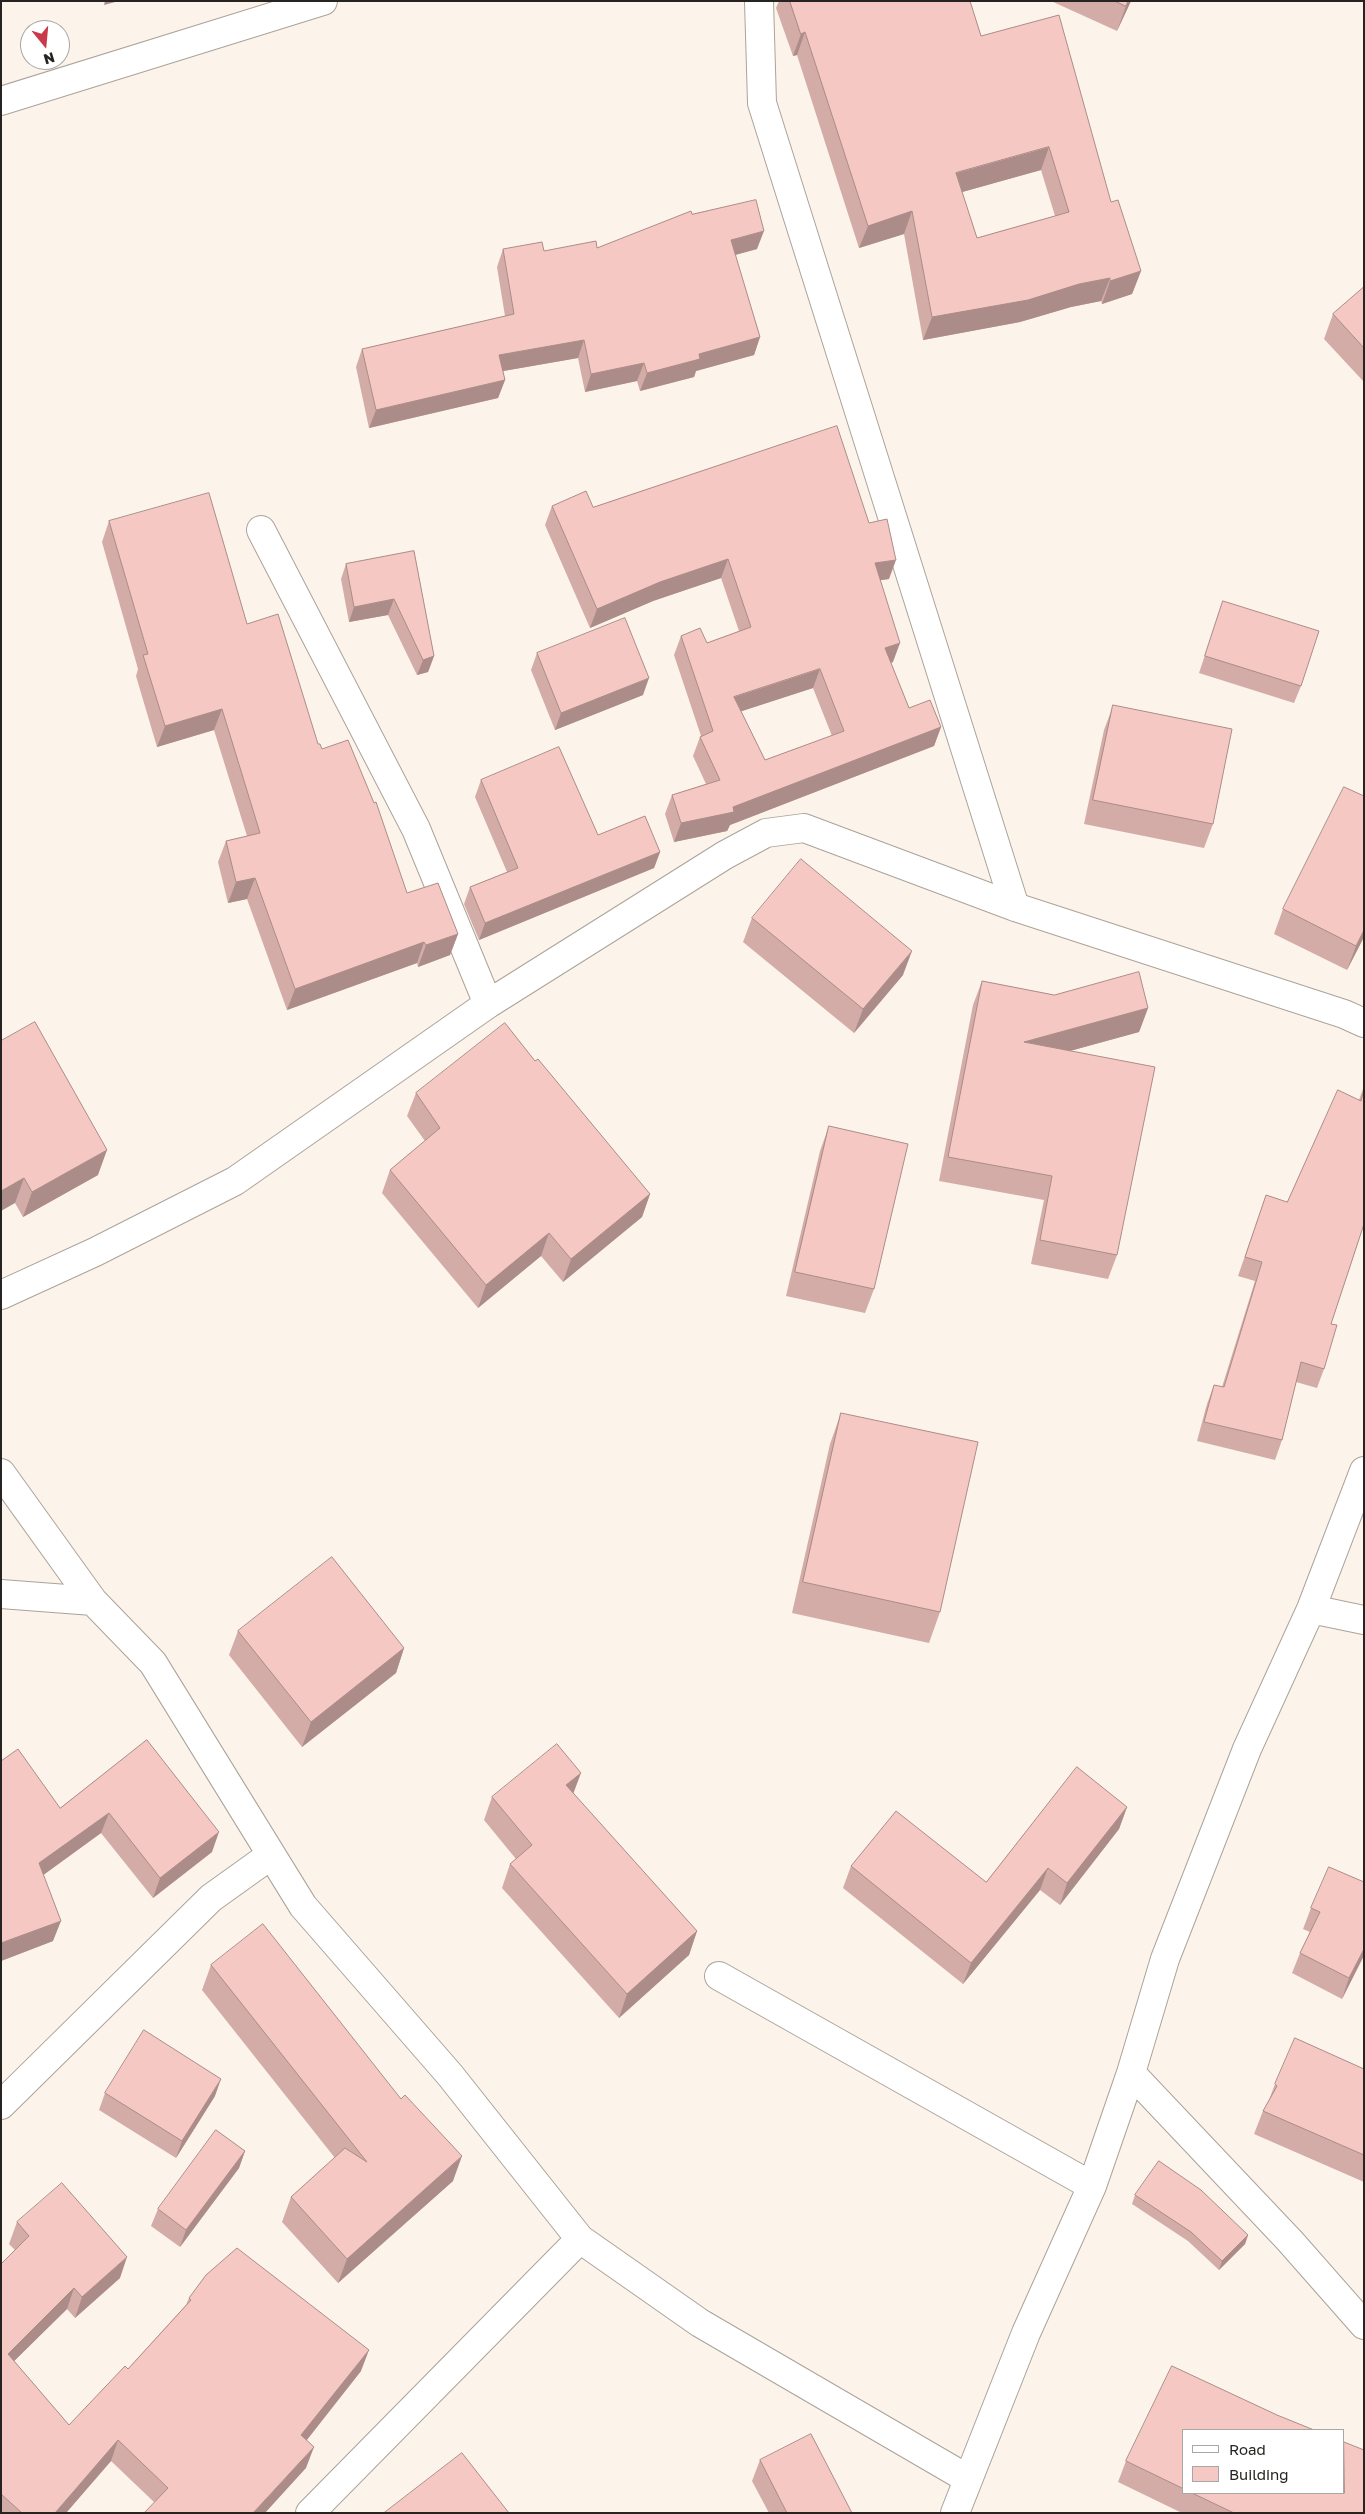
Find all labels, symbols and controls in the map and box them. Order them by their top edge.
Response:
north arrow [20,20,70,70]
text: N [42,49,57,69]
legend [1182,2429,1345,2494]
text: Road [1229,2440,1266,2458]
text: Building [1229,2465,1289,2483]

